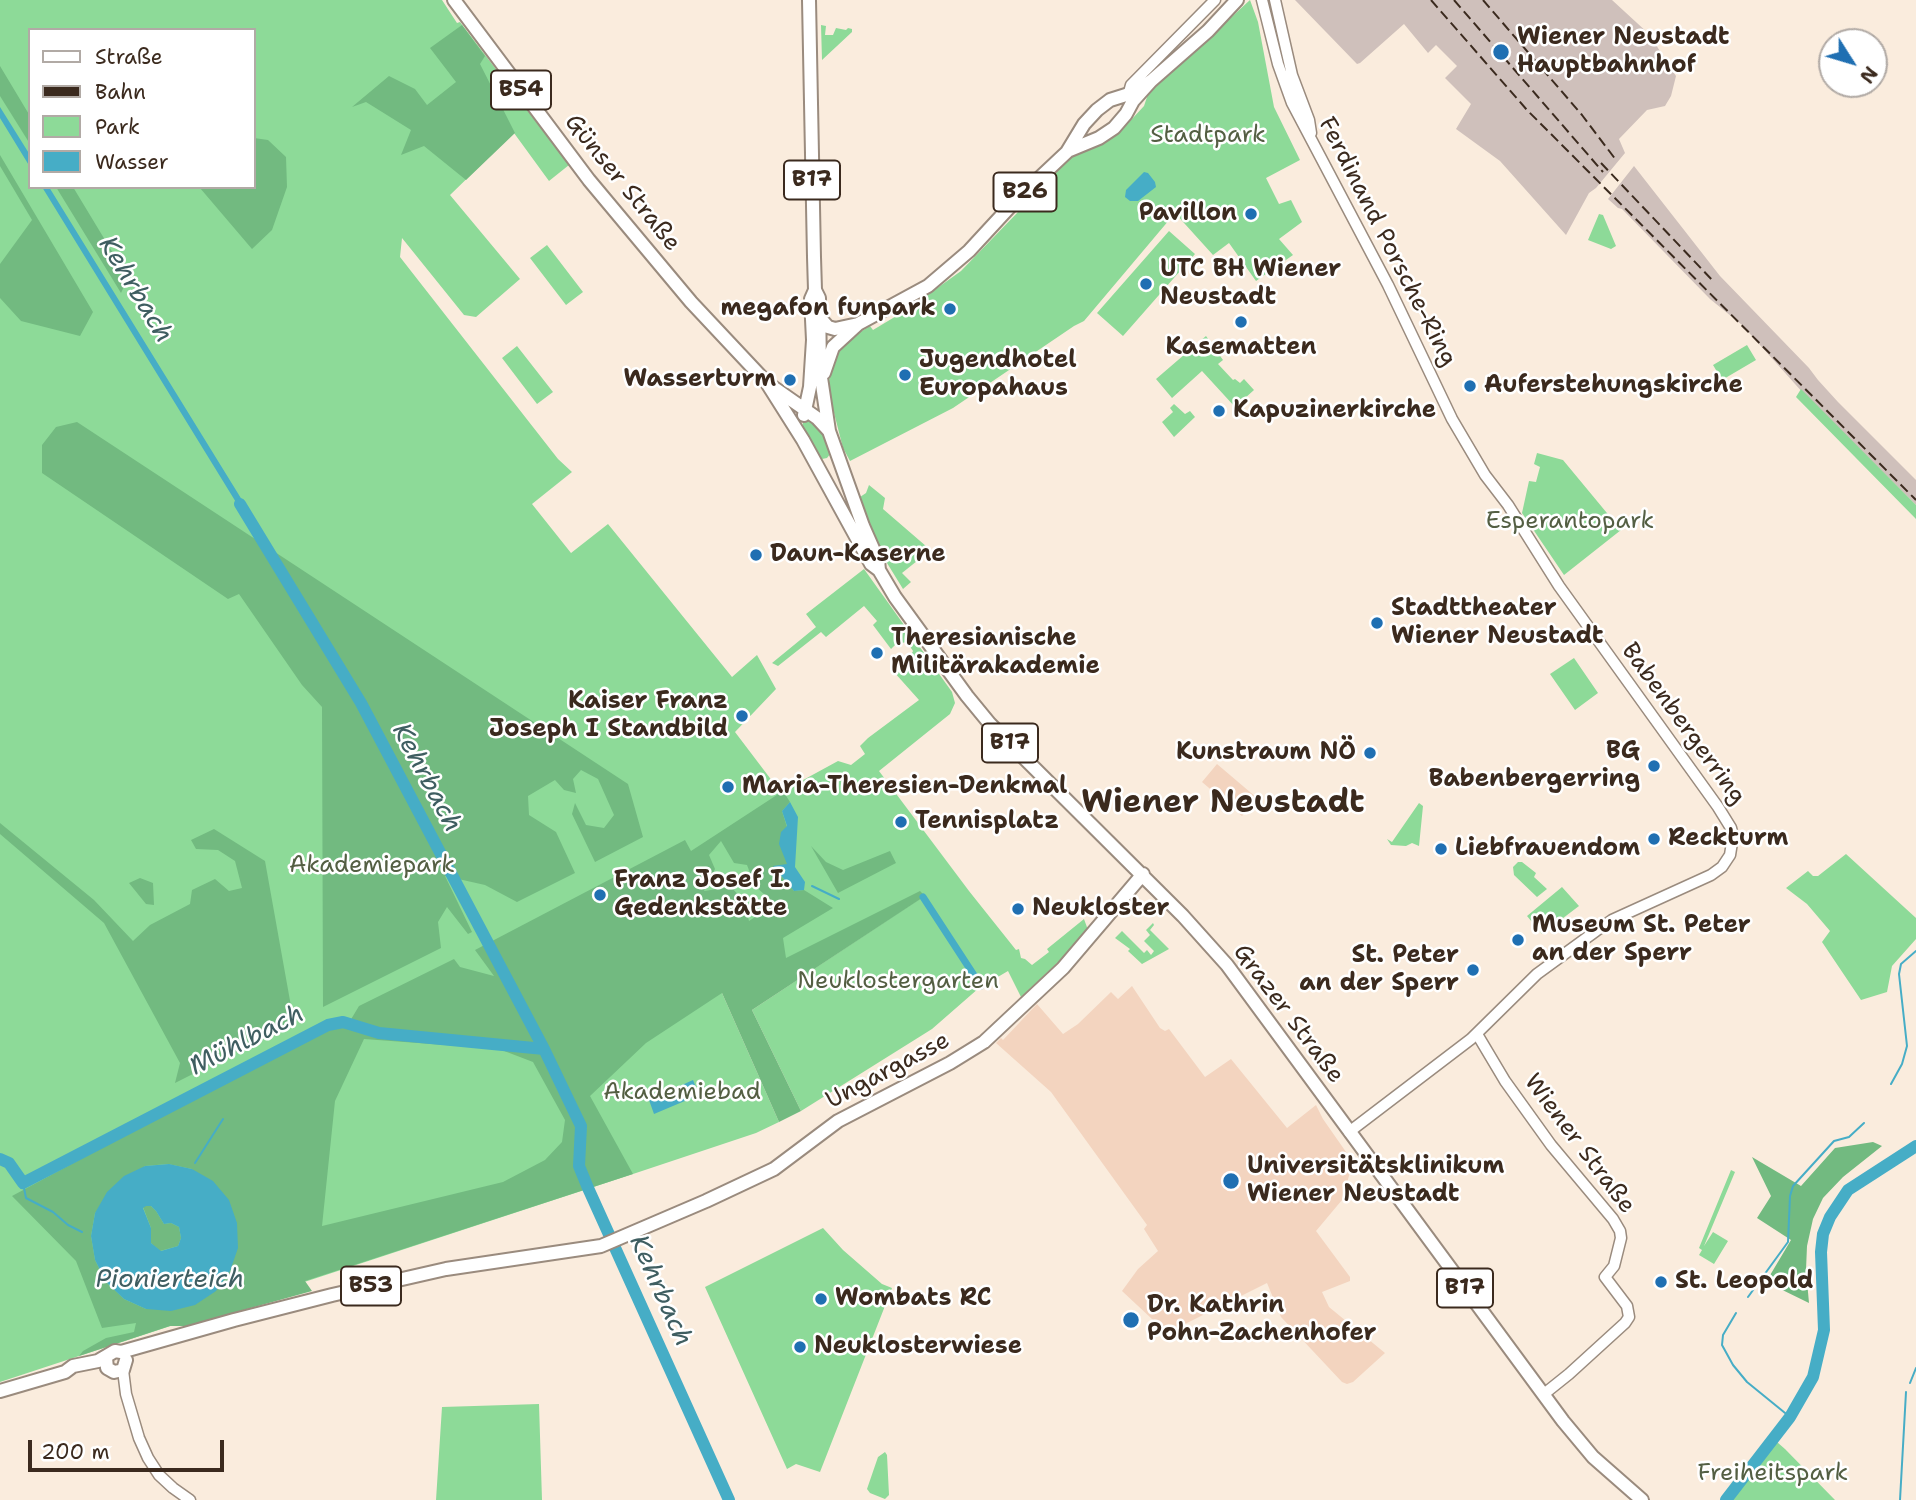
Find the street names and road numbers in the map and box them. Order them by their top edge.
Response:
road number: B54 [491,71,551,110]
street label: Günser Straße [558,109,686,257]
street label: Ferdinand Porsche-Ring [1312,113,1462,371]
road number: B17 [784,160,840,200]
road number: B26 [993,172,1056,211]
street label: Babenbergerring [1615,638,1751,810]
road number: B17 [982,723,1038,762]
street label: Grazer Straße [1226,939,1350,1089]
street label: Ungargasse [821,1026,955,1116]
street label: Wiener Straße [1517,1069,1641,1219]
road number: B53 [341,1266,401,1306]
road number: B17 [1437,1268,1493,1308]

